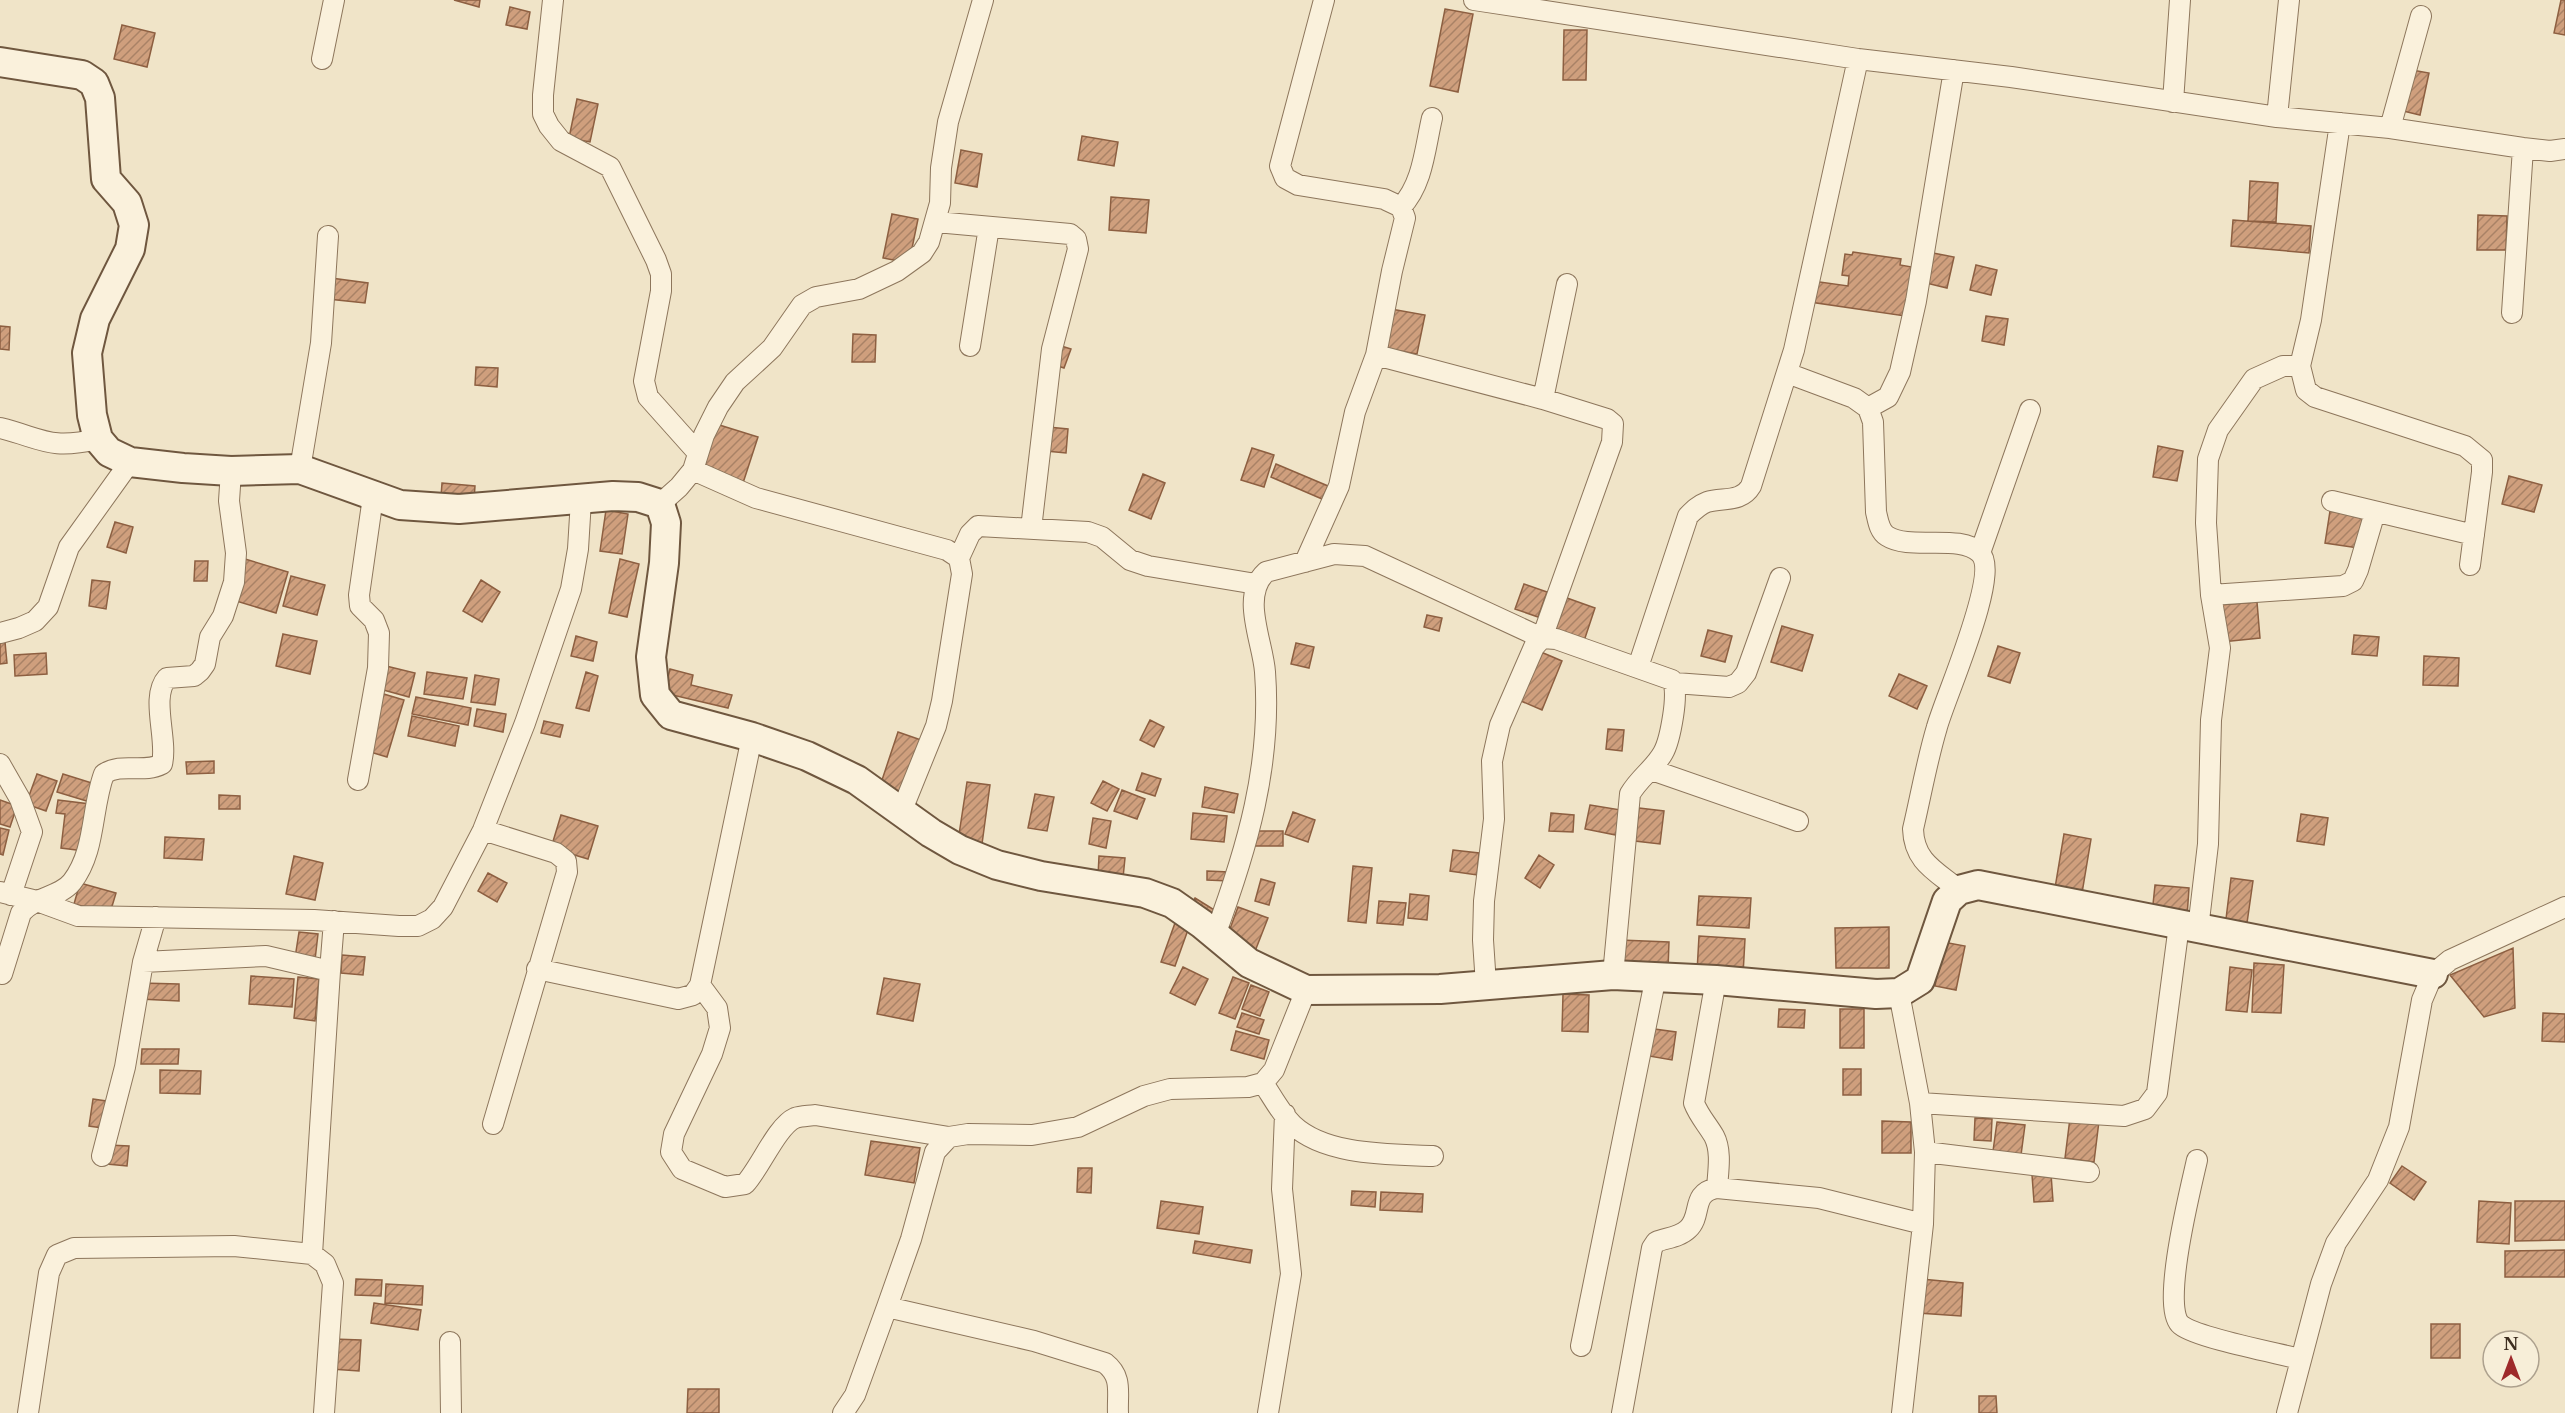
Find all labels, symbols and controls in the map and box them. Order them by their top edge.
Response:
north arrow [2481,1329,2541,1389]
text: N [2503,1334,2519,1354]

